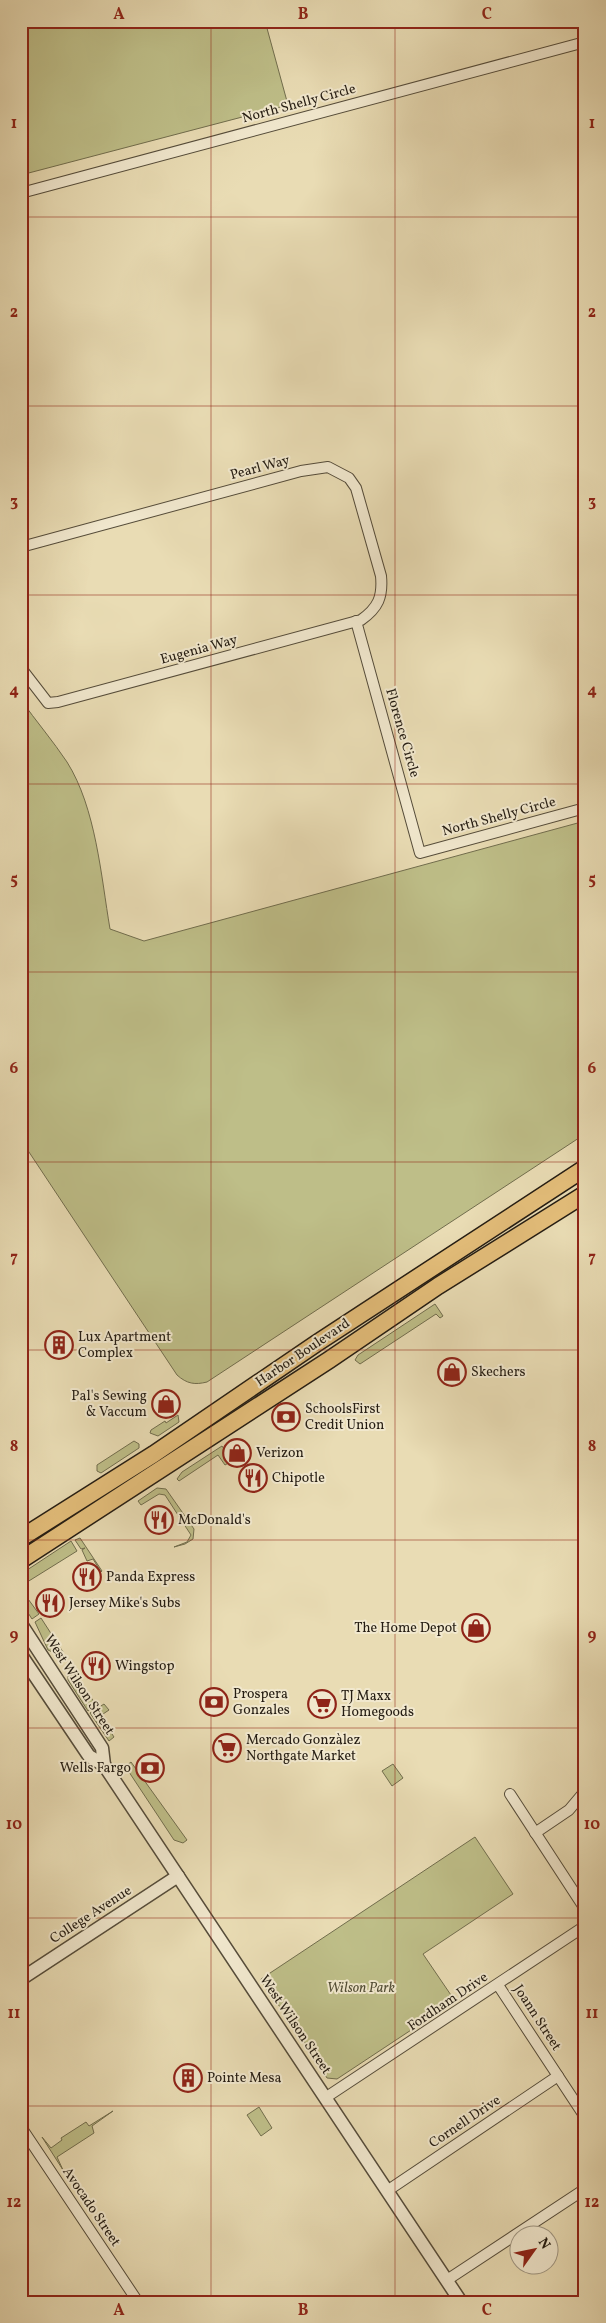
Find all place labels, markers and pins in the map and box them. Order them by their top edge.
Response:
place label: Lux Apartment Complex [78,1328,171,1363]
building icon: Lux Apartment Complex [44,1330,74,1360]
shop icon: Skechers [437,1357,467,1387]
place label: Skechers [471,1363,526,1382]
place label: Pal's Sewing & Vaccum [71,1387,147,1422]
shop icon: Pal's Sewing & Vaccum [151,1389,181,1419]
place label: SchoolsFirst Credit Union [305,1400,384,1435]
bank icon: SchoolsFirst Credit Union [271,1402,301,1432]
shop icon: Verizon [222,1438,252,1468]
place label: Verizon [256,1444,304,1463]
restaurant icon: Chipotle [238,1463,268,1493]
place label: Chipotle [272,1469,325,1488]
restaurant icon: McDonald's [144,1505,174,1535]
place label: McDonald's [178,1511,251,1530]
restaurant icon: Panda Express [72,1562,102,1592]
place label: Panda Express [106,1568,195,1587]
restaurant icon: Jersey Mike's Subs [35,1588,65,1618]
place label: Jersey Mike's Subs [69,1594,180,1613]
shop icon: The Home Depot [461,1613,491,1643]
place label: The Home Depot [354,1619,457,1638]
restaurant icon: Wingstop [81,1651,111,1681]
place label: Wingstop [115,1657,175,1676]
place label: Prospera Gonzales [233,1685,290,1720]
bank icon: Prospera Gonzales [199,1687,229,1717]
place label: TJ Maxx Homegoods [341,1687,414,1722]
supermarket icon: TJ Maxx Homegoods [307,1689,337,1719]
place label: Mercado Gonzàlez Northgate Market [246,1731,361,1766]
supermarket icon: Mercado Gonzàlez Northgate Market [212,1733,242,1763]
bank icon: Wells Fargo [135,1753,165,1783]
place label: Wells Fargo [60,1759,131,1778]
building icon: Pointe Mesa [173,2063,203,2093]
place label: Pointe Mesa [207,2069,281,2088]

